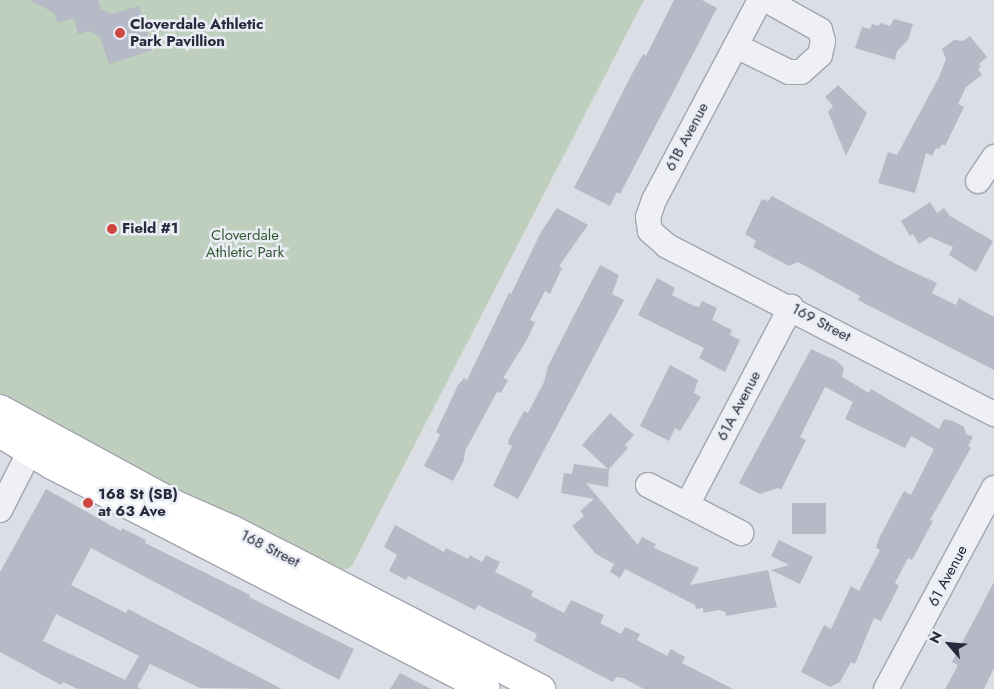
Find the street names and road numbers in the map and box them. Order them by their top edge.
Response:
street label: 61B Avenue [661,100,713,174]
street label: 169 Street [788,300,854,346]
street label: 61A Avenue [713,368,765,444]
street label: 168 Street [237,526,303,572]
street label: 61 Avenue [924,542,972,610]

